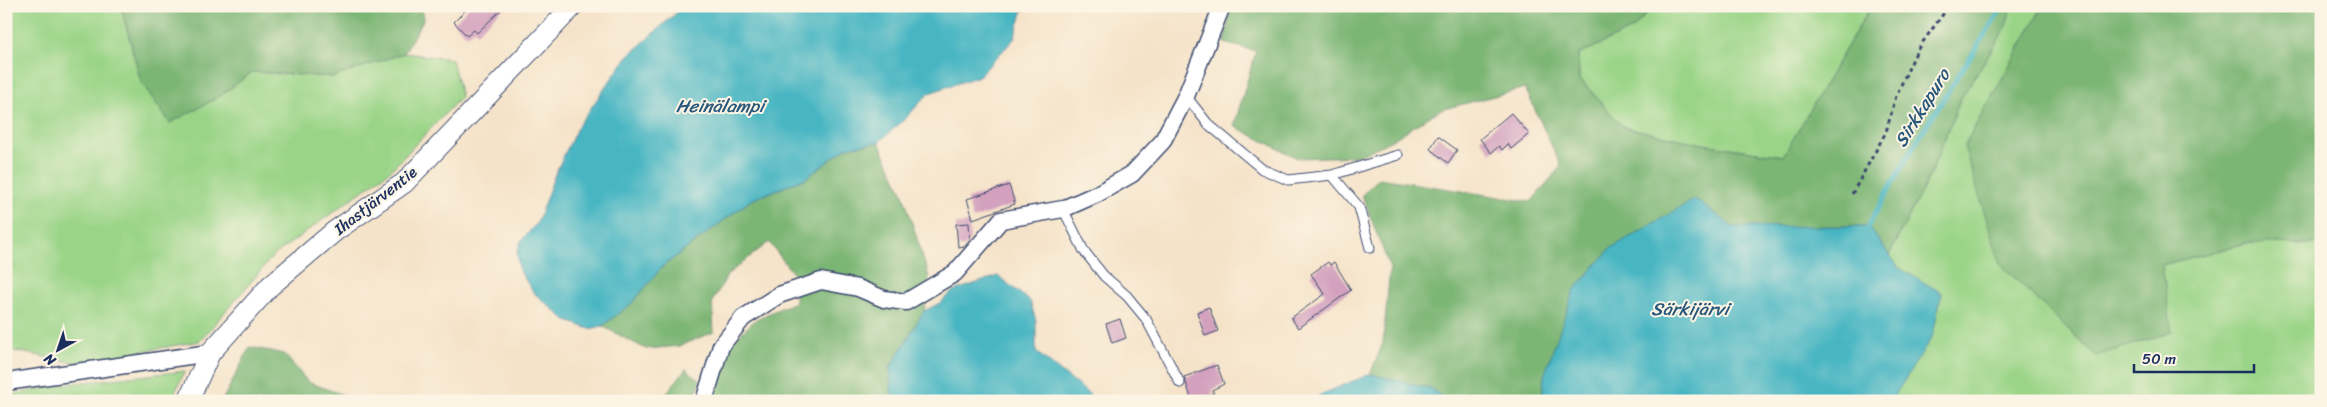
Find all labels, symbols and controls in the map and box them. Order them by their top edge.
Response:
water label: Sirkkapuro [1885,61,1960,154]
water label: Heinälampi [676,90,768,122]
street label: Ihastjärventie [326,158,424,243]
water label: Särkijärvi [1651,293,1733,325]
north arrow [32,324,82,374]
scale bar [2134,342,2254,374]
text: 50 m [2142,346,2177,372]
text: N [38,347,62,373]

